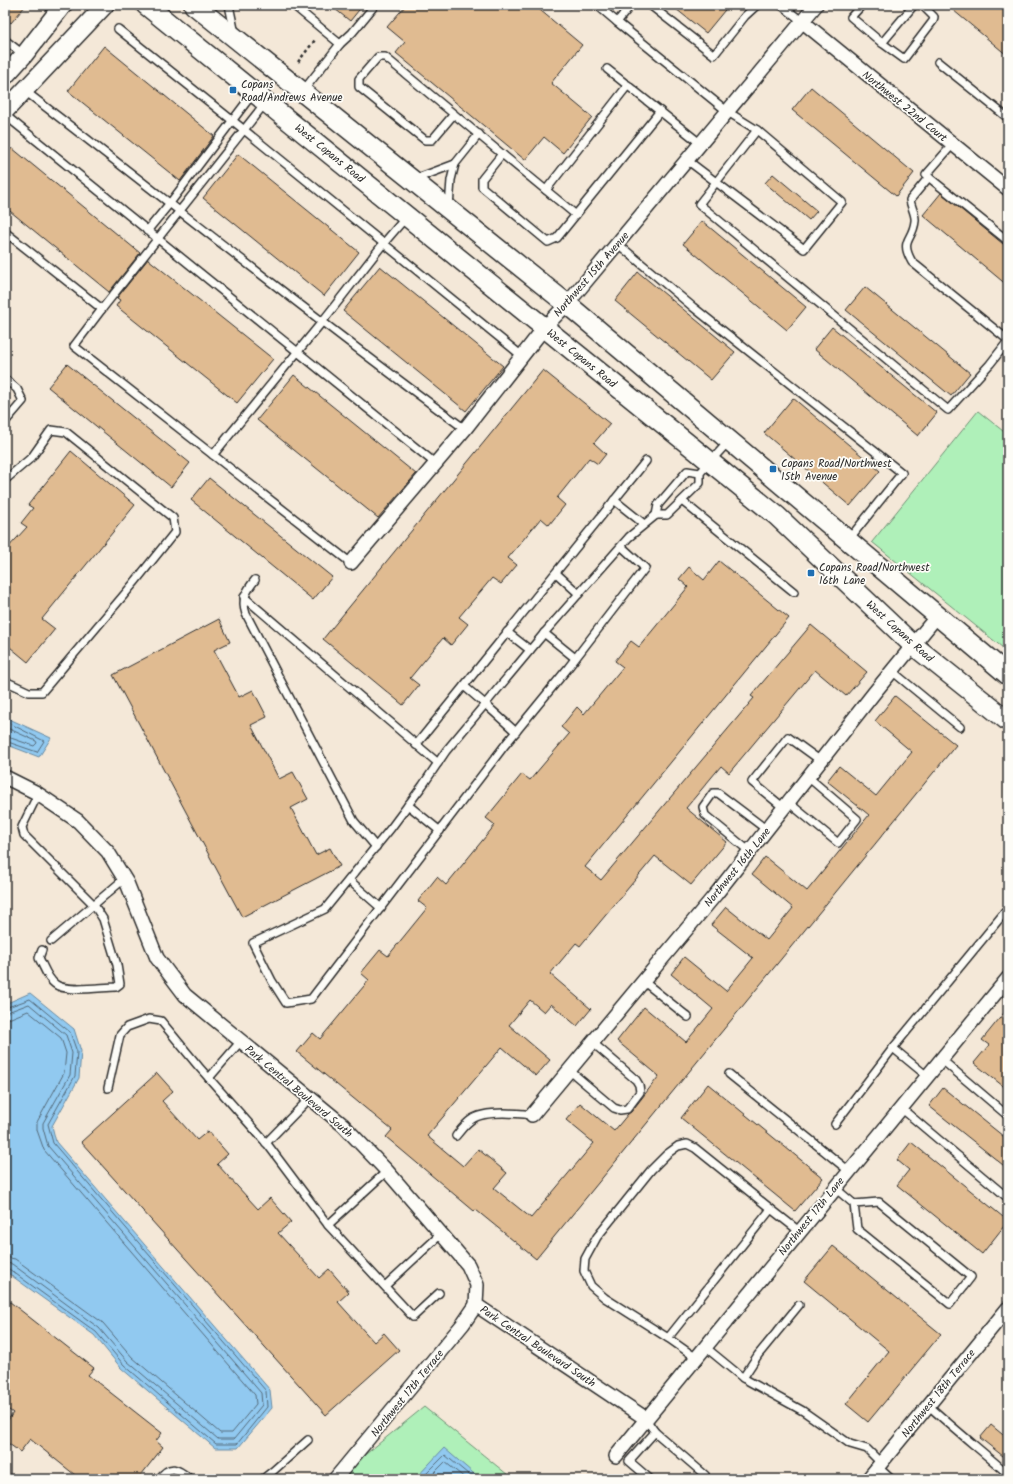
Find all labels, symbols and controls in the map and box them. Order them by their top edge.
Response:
street label: Northwest 22nd Court [858,67,951,147]
place label: Copans Road/Andrews Avenue [241,76,343,107]
marker: Copans Road/Andrews Avenue [228,85,238,95]
street label: West Copans Road [290,120,369,188]
street label: Northwest 15th Avenue [549,228,634,321]
street label: West Copans Road [542,325,621,393]
place label: Copans Road/Northwest 15th Avenue [781,455,892,486]
marker: Copans Road/Northwest 15th Avenue [768,464,778,474]
place label: Copans Road/Northwest 16th Lane [819,559,930,590]
marker: Copans Road/Northwest 16th Lane [806,568,816,578]
street label: West Copans Road [861,596,938,668]
street label: Northwest 16th Lane [700,824,776,911]
street label: Park Central Boulevard South [240,1041,356,1143]
street label: Northwest 17th Lane [774,1173,849,1260]
street label: Park Central Boulevard South [476,1301,599,1392]
street label: Northwest 18th Terrace [897,1345,980,1442]
street label: Northwest 17th Terrace [367,1346,449,1441]

